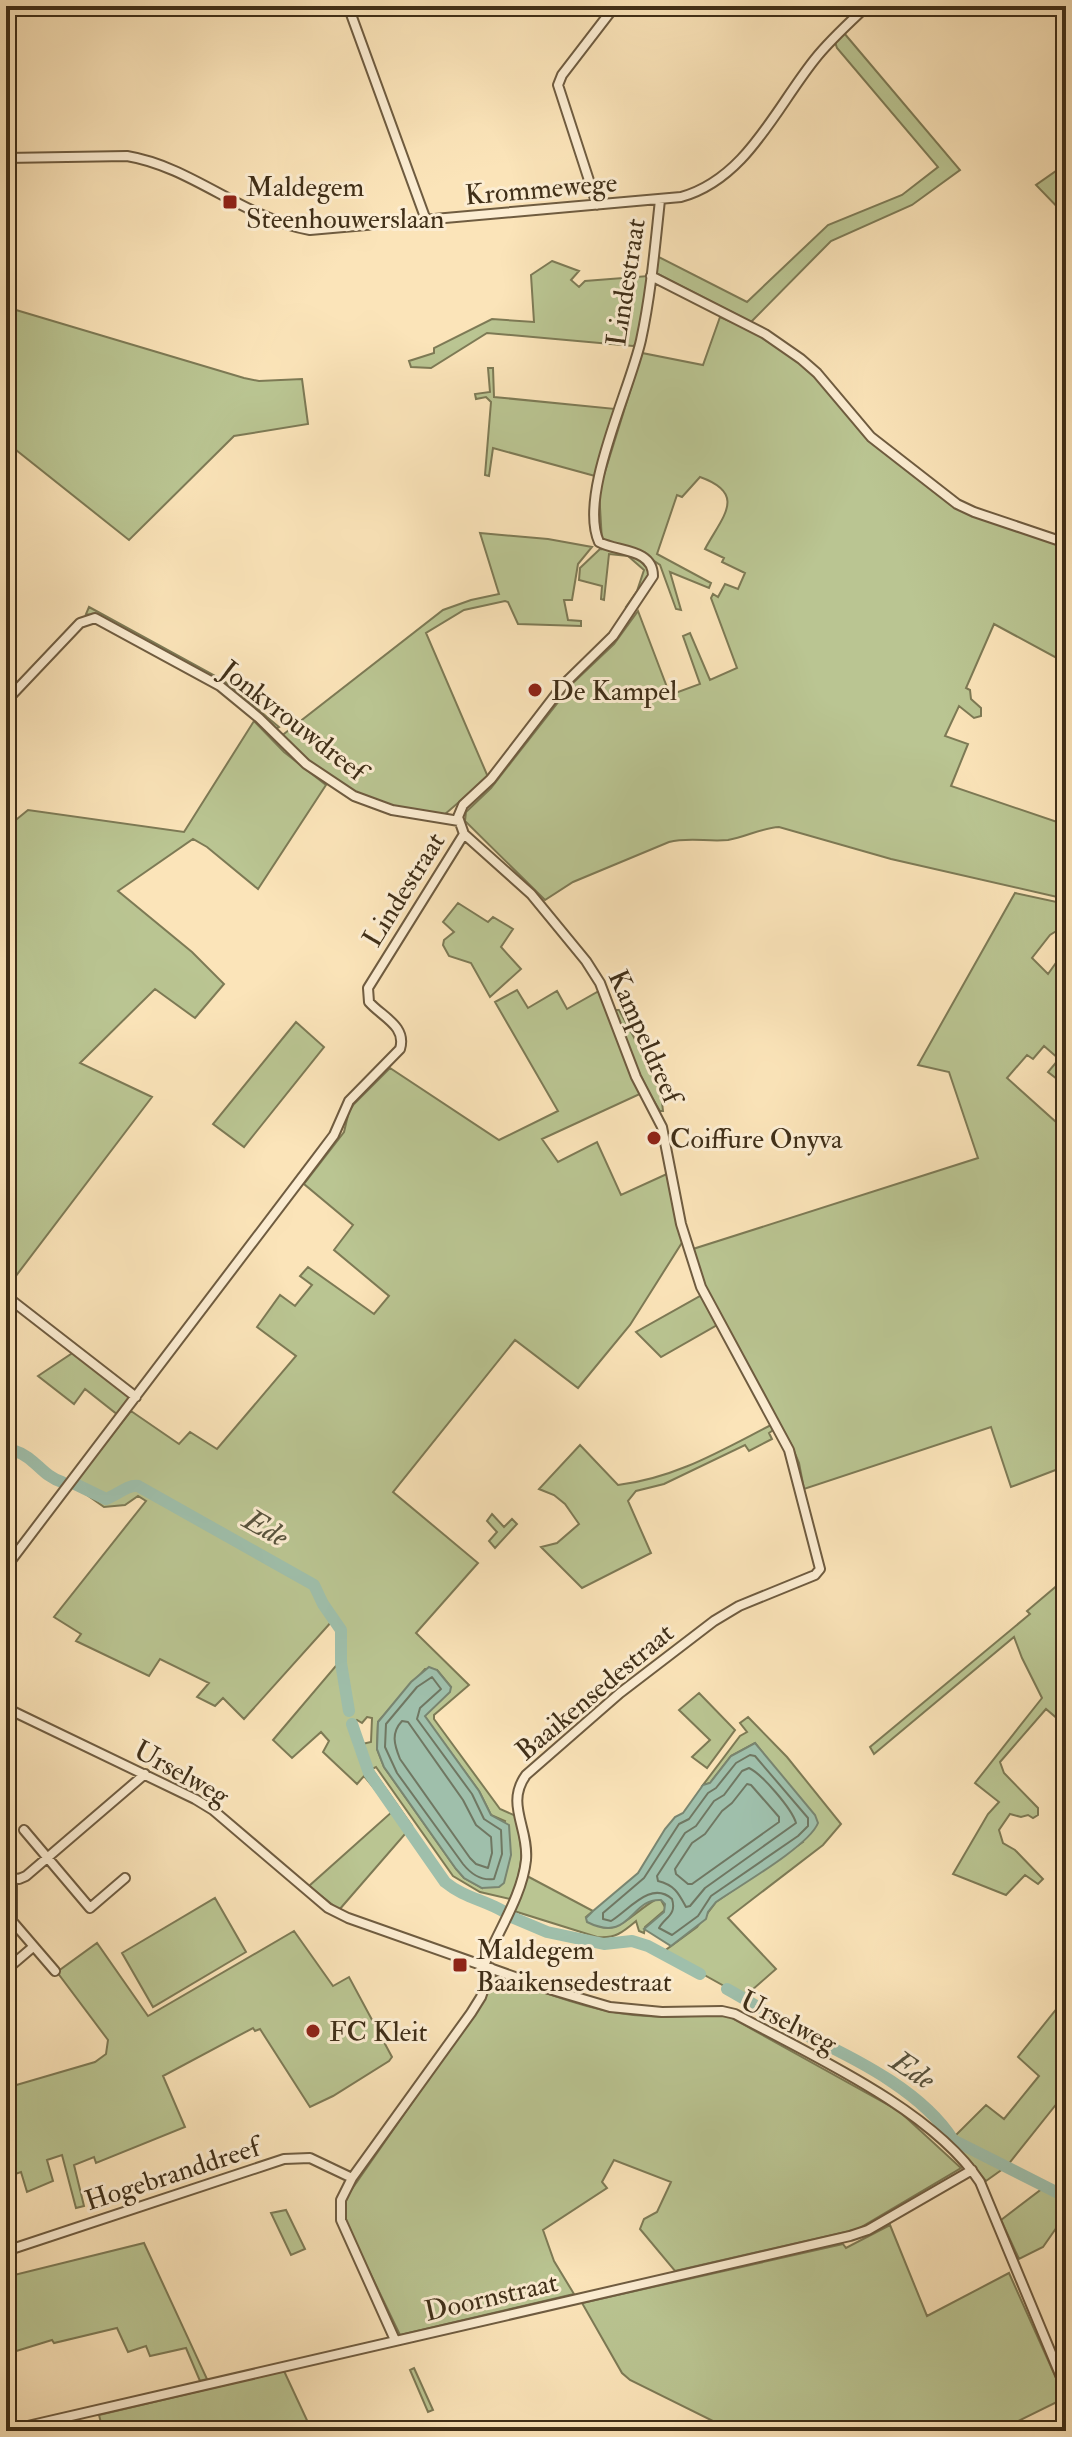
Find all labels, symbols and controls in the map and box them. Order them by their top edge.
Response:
street label: Krommewege [464,165,619,214]
place label: Maldegem Steenhouwerslaan [246,170,444,237]
marker: Maldegem Steenhouwerslaan [221,193,239,211]
street label: Lindestraat [599,216,654,349]
street label: Jonkvrouwdreef [212,653,376,792]
place label: De Kampel [551,674,677,709]
marker: De Kampel [526,681,544,699]
street label: Lindestraat [355,826,453,954]
street label: Kampeldreef [600,965,691,1112]
place label: Coiffure Onyva [670,1122,843,1157]
marker: Coiffure Onyva [645,1129,663,1147]
water label: Ede [235,1500,295,1556]
street label: Baaikensedestraat [509,1616,681,1769]
street label: Urselweg [127,1733,236,1814]
place label: Maldegem Baaikensedestraat [476,1933,672,2000]
marker: Maldegem Baaikensedestraat [451,1956,469,1974]
street label: Urselweg [734,1983,844,2062]
place label: FC Kleit [329,2015,428,2050]
marker: FC Kleit [304,2022,322,2040]
water label: Ede [882,2041,943,2099]
street label: Hogebranddreef [81,2128,268,2219]
street label: Doornstraat [421,2265,561,2330]

